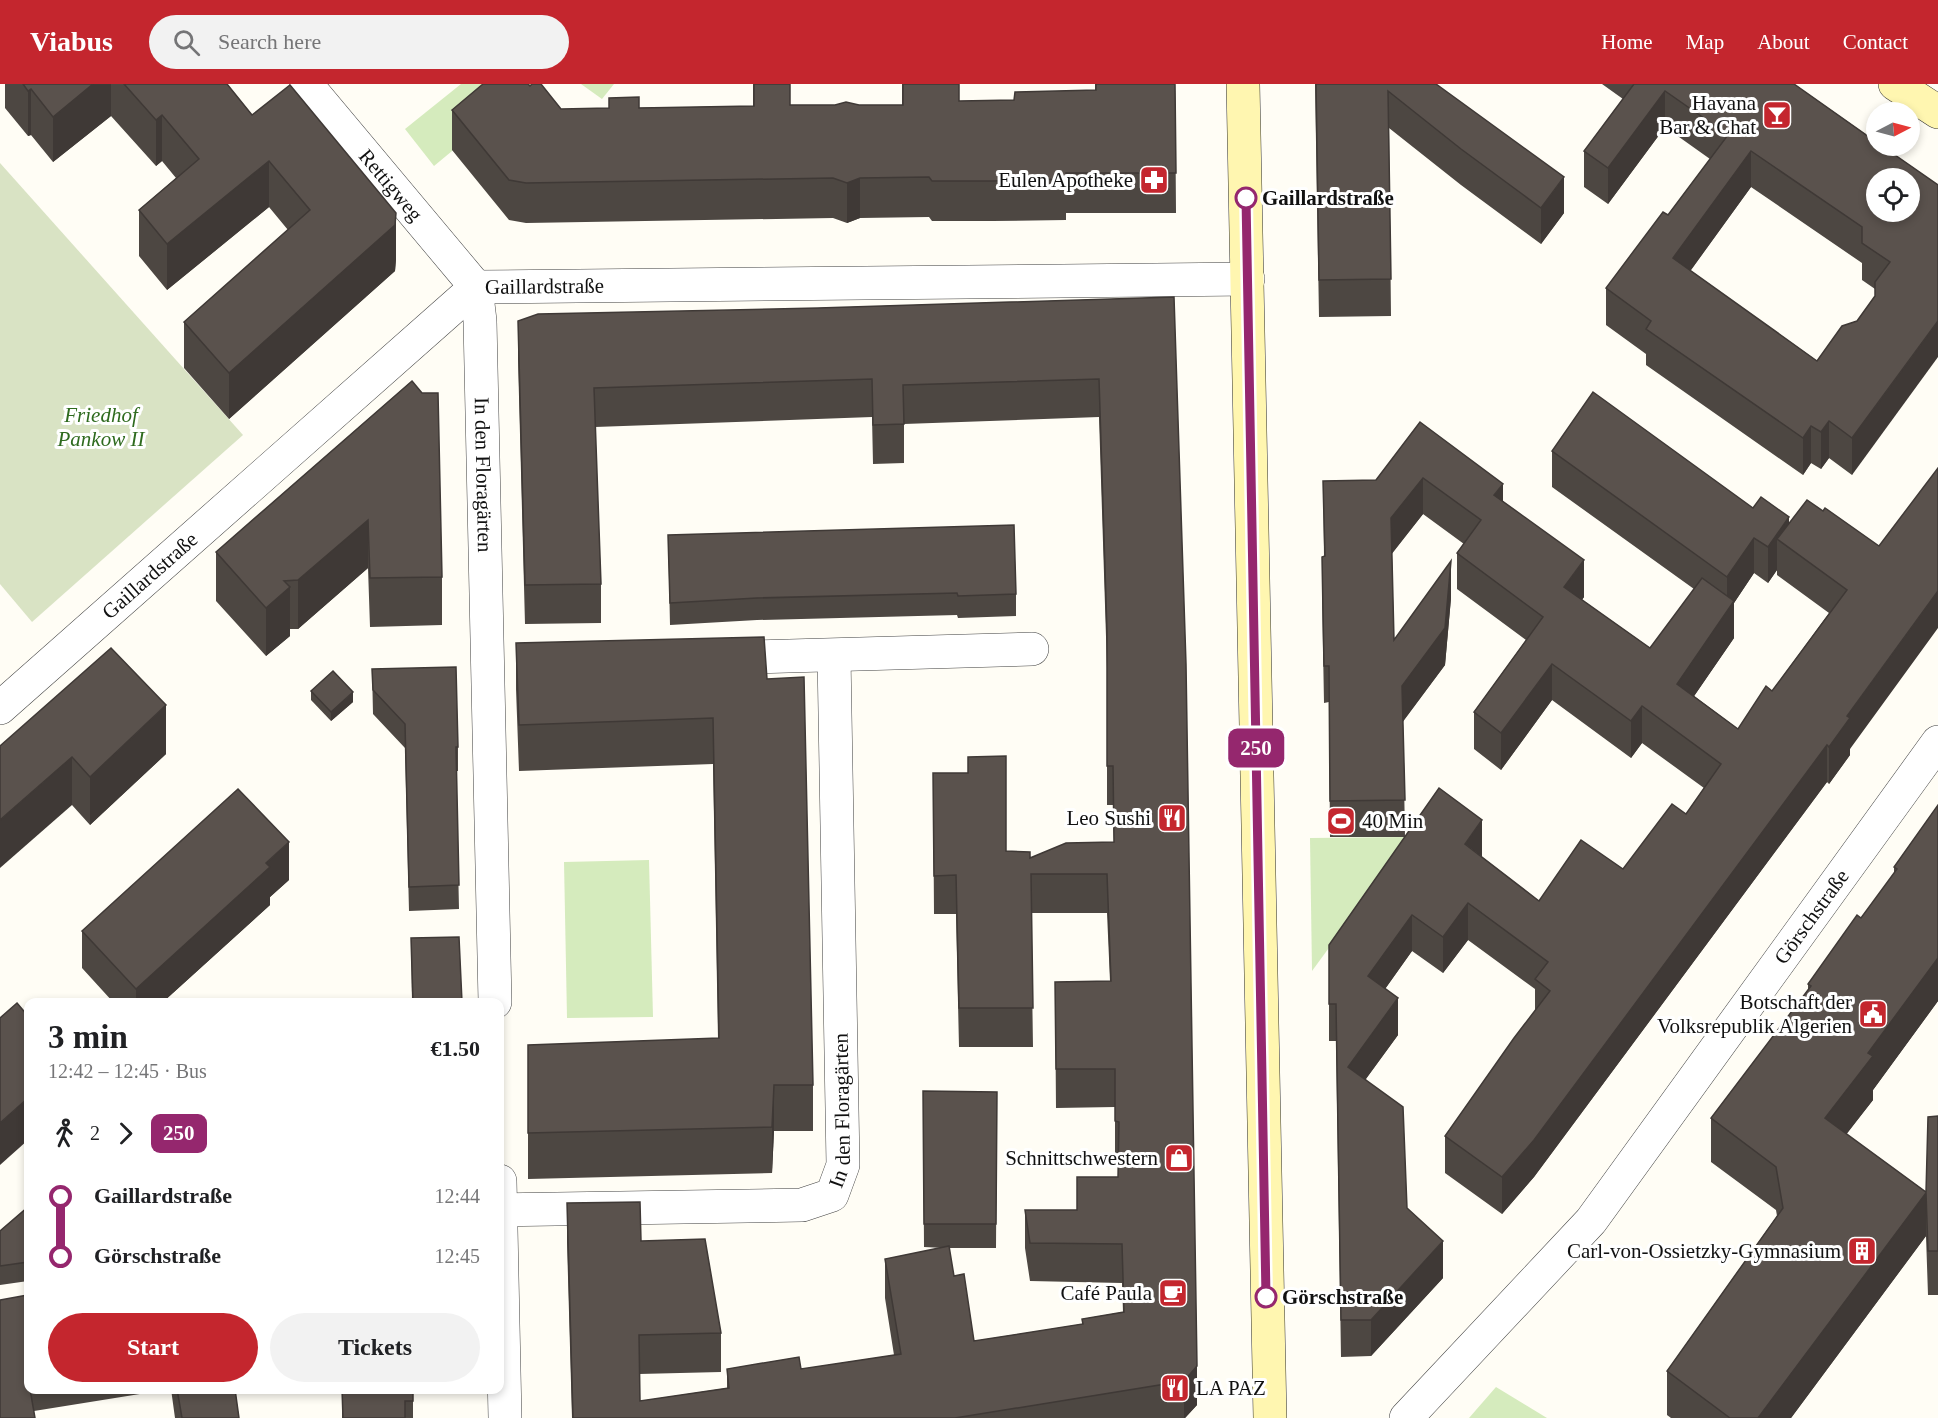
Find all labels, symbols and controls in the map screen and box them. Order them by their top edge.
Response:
search box [149,15,569,69]
text: Viabus [30,26,113,57]
icon: search [170,26,203,59]
text: Search here [218,29,321,54]
text: Home [1601,30,1653,54]
text: Map [1686,30,1724,54]
text: About [1757,30,1810,54]
text: Contact [1843,30,1908,54]
place label: Havana Bar & Chat [1659,91,1757,139]
bar icon: Havana Bar & Chat [1761,99,1793,131]
north arrow [1866,102,1920,156]
map controls [1866,102,1920,222]
street label: Rettigweg [354,144,428,226]
pharmacy icon: Eulen Apotheke [1138,164,1170,196]
place label: Eulen Apotheke [998,168,1133,192]
button: locate [1866,168,1920,222]
place label: Gaillardstraße [1262,186,1394,210]
marker: Gaillardstraße [1235,187,1257,209]
street label: Gaillardstraße [485,274,604,299]
street label: In den Floragärten [470,397,497,553]
park label: Friedhof Pankow II [57,403,145,451]
street label: Gaillardstraße [97,527,202,624]
line badge: 250 [1222,728,1290,768]
text: 250 [1240,736,1272,760]
restaurant icon: Leo Sushi [1156,802,1188,834]
sports icon: 40 Min [1325,805,1357,837]
place label: Leo Sushi [1066,806,1151,830]
place label: 40 Min [1362,809,1424,833]
street label: Görschstraße [1769,865,1854,969]
place label: Botschaft der Volksrepublik Algerien [1657,990,1852,1038]
public building icon: Botschaft der Volksrepublik Algerien [1857,998,1889,1030]
text: 3 min [48,1019,128,1055]
street label: In den Floragärten [824,1032,855,1191]
text: €1.50 [431,1036,480,1061]
text: 12:42 – 12:45 · Bus [48,1060,207,1082]
icon: walk [48,1117,81,1150]
icon: forward [109,1117,142,1150]
text: 250 [163,1121,195,1145]
text: 2 [90,1122,100,1144]
shop icon: Schnittschwestern [1163,1142,1195,1174]
place label: Schnittschwestern [1005,1146,1158,1170]
text: Gaillardstraße [94,1183,232,1208]
text: 12:44 [434,1185,480,1207]
building icon: Carl-von-Ossietzky-Gymnasium [1846,1235,1878,1267]
place label: Carl-von-Ossietzky-Gymnasium [1567,1239,1841,1263]
text: Görschstraße [94,1243,221,1268]
text: 12:45 [434,1245,480,1267]
cafe icon: Café Paula [1157,1277,1189,1309]
place label: Café Paula [1060,1281,1153,1305]
place label: Görschstraße [1282,1285,1403,1309]
marker: Görschstraße [1255,1286,1277,1308]
button: Start [48,1313,258,1382]
button: Tickets [270,1313,480,1382]
restaurant icon: LA PAZ [1159,1372,1191,1404]
place label: LA PAZ [1196,1376,1266,1400]

